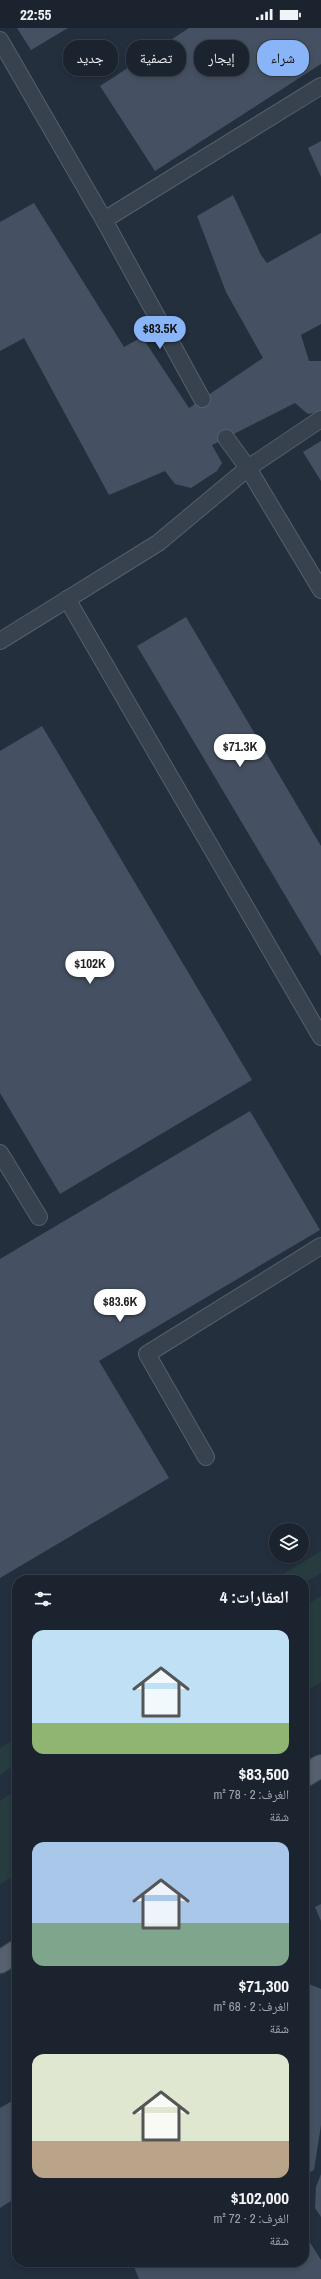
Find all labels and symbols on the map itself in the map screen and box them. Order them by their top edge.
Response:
pin: $83.5K [127,316,193,350]
pin: $71.3K [207,734,273,768]
pin: $102K [62,951,118,985]
pin: $83.6K [87,1289,153,1323]

